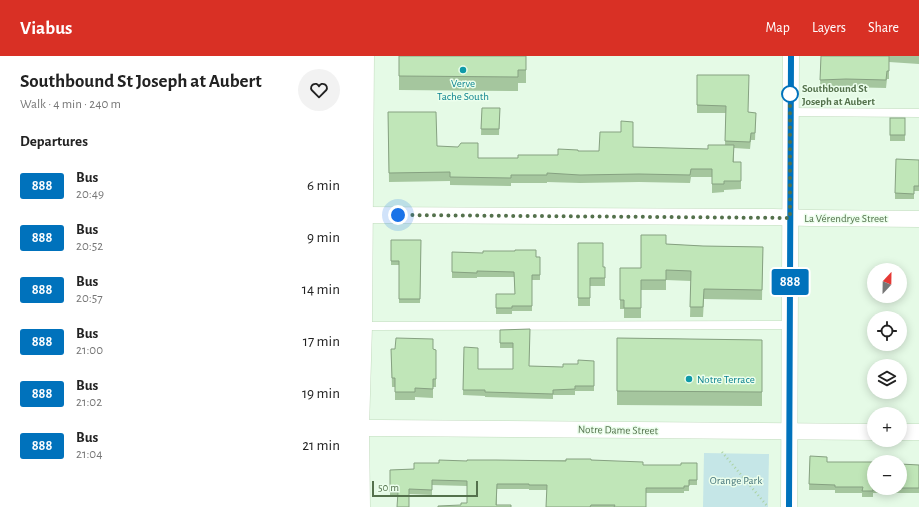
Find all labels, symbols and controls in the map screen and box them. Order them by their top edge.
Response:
text: Viabus [20,19,72,38]
text: Map [765,21,790,35]
text: Layers [812,21,846,35]
text: Share [868,21,899,35]
marker: Verve Tache South [458,65,468,75]
button: heart [298,69,340,111]
text: Southbound St Joseph at Aubert [20,72,262,91]
place label: Verve Tache South [437,78,489,102]
place label: Southbound St Joseph at Aubert [802,83,875,107]
marker: Southbound St Joseph at Aubert [781,85,799,103]
text: Walk · 4 min · 240 m [20,98,121,111]
text: Departures [20,134,88,149]
text: Bus [76,170,98,185]
text: 6 min [307,178,340,193]
text: 888 [32,179,52,193]
text: 20:49 [76,188,104,201]
your location [388,205,408,225]
street label: La Vérendrye Street [804,213,888,224]
text: Bus [76,222,98,237]
text: 9 min [307,230,340,245]
text: 888 [32,231,52,245]
text: 20:52 [76,240,103,253]
north arrow [867,263,907,303]
map controls [867,263,907,495]
line badge: 888 [767,269,813,295]
text: Bus [76,274,98,289]
text: 888 [780,275,800,289]
text: 14 min [302,282,340,297]
text: 888 [32,283,52,297]
text: 20:57 [76,292,103,305]
button: locate [867,311,907,351]
text: Bus [76,326,98,341]
text: 17 min [303,334,340,349]
text: 888 [32,335,52,349]
text: 21:00 [76,344,103,357]
button: layers [867,359,907,399]
marker: Notre Terrace [684,374,694,384]
place label: Notre Terrace [697,374,755,385]
text: Bus [76,378,98,393]
text: 19 min [302,386,340,401]
text: 888 [32,387,52,401]
text: 21:02 [76,396,102,409]
button: + [867,407,907,447]
street label: Notre Dame Street [578,424,659,436]
text: Bus [76,430,98,445]
text: 21 min [302,438,340,453]
text: 888 [32,439,52,453]
text: 21:04 [76,448,102,461]
button: − [867,455,907,495]
park label: Orange Park [710,475,762,486]
scale bar [372,479,478,498]
text: 50 m [378,482,399,493]

